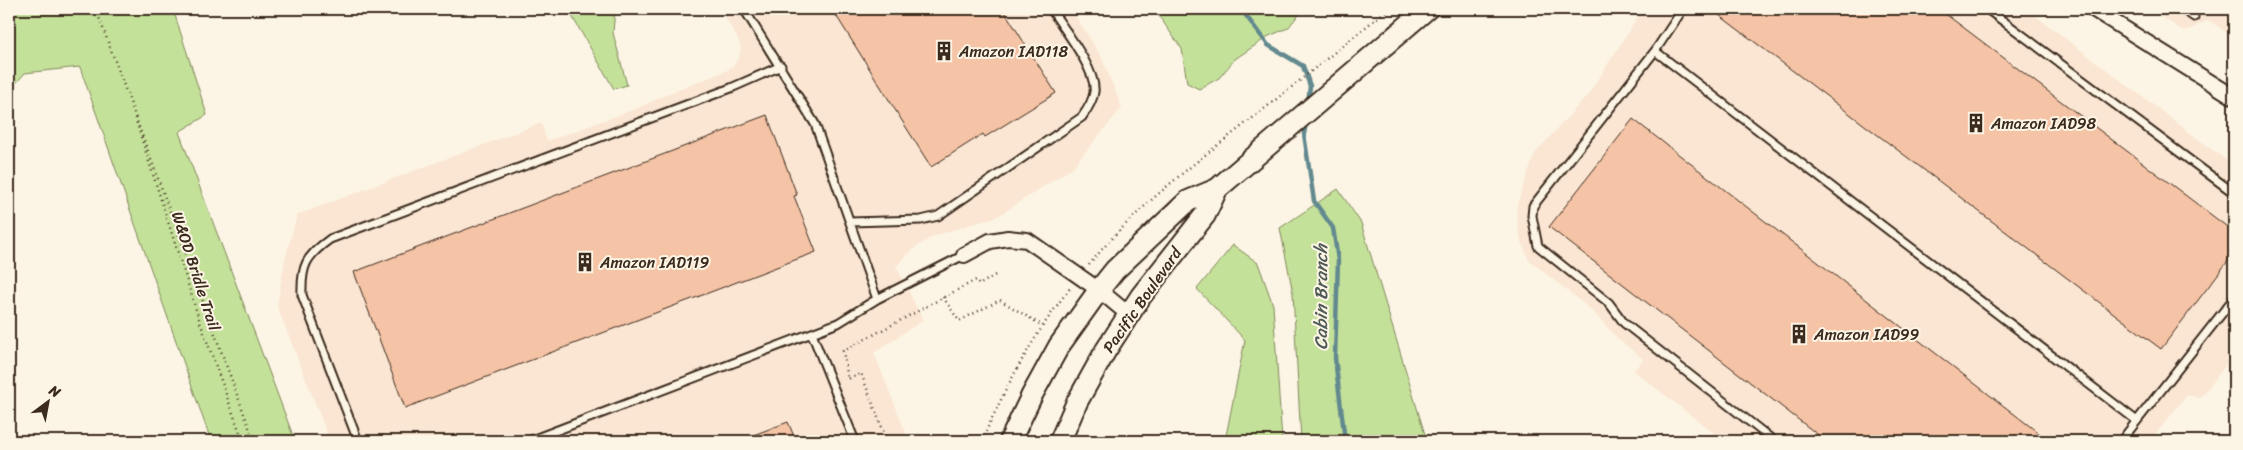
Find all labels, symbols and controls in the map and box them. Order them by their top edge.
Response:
place label: Amazon IAD118 [958,37,1068,66]
building icon: Amazon IAD118 [933,40,955,62]
place label: Amazon IAD98 [1990,109,2097,138]
building icon: Amazon IAD98 [1965,112,1987,134]
street label: W&OD Bridle Trail [163,207,229,335]
street label: Pacific Boulevard [1095,240,1190,359]
water label: Cabin Branch [1305,243,1337,350]
place label: Amazon IAD119 [599,248,709,277]
building icon: Amazon IAD119 [574,251,596,273]
place label: Amazon IAD99 [1813,320,1920,349]
building icon: Amazon IAD99 [1788,323,1810,345]
north arrow [22,378,72,428]
text: N [43,378,66,405]

